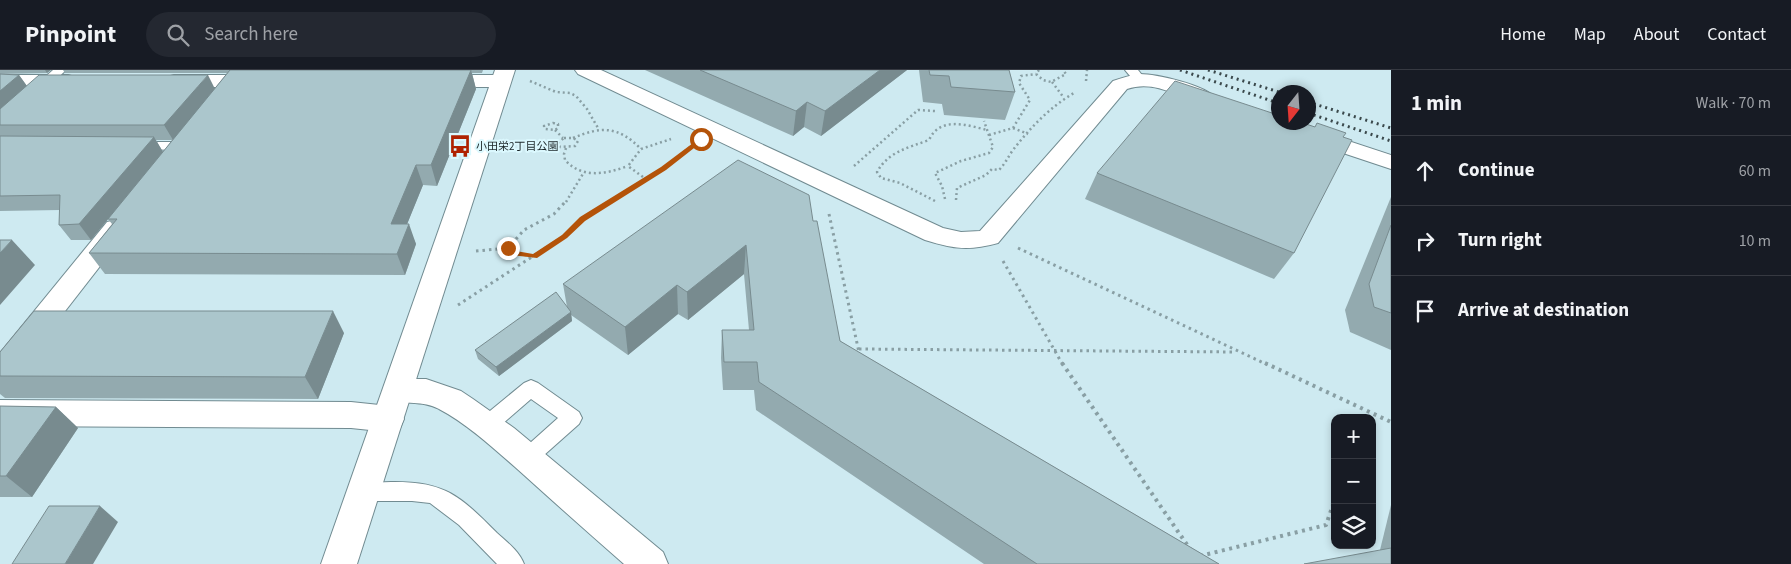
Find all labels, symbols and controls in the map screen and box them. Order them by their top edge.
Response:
search box [146,12,496,57]
text: Pinpoint [25,17,116,52]
icon: search [164,21,192,49]
text: Search here [204,21,298,48]
text: Home [1500,22,1546,47]
text: Map [1574,22,1606,47]
text: About [1634,22,1679,47]
text: Contact [1707,22,1766,47]
north arrow [1271,85,1316,130]
text: 1 min [1411,88,1462,118]
text: Walk · 70 m [1696,92,1771,114]
route start [690,128,713,151]
bus stop icon: 小田栄2丁目公園 [447,133,473,159]
place label: 小田栄2丁目公園 [476,139,558,154]
icon: ahead [1411,157,1439,185]
text: Continue [1458,157,1535,184]
text: 60 m [1739,160,1771,182]
icon: right [1411,227,1439,255]
text: Turn right [1458,227,1542,254]
text: 10 m [1739,230,1771,252]
route end [497,237,520,260]
icon: arrive [1411,297,1439,325]
text: Arrive at destination [1458,297,1629,324]
map controls [1331,414,1376,549]
button: + [1331,414,1376,459]
button: − [1331,459,1376,504]
button: layers [1331,504,1376,549]

